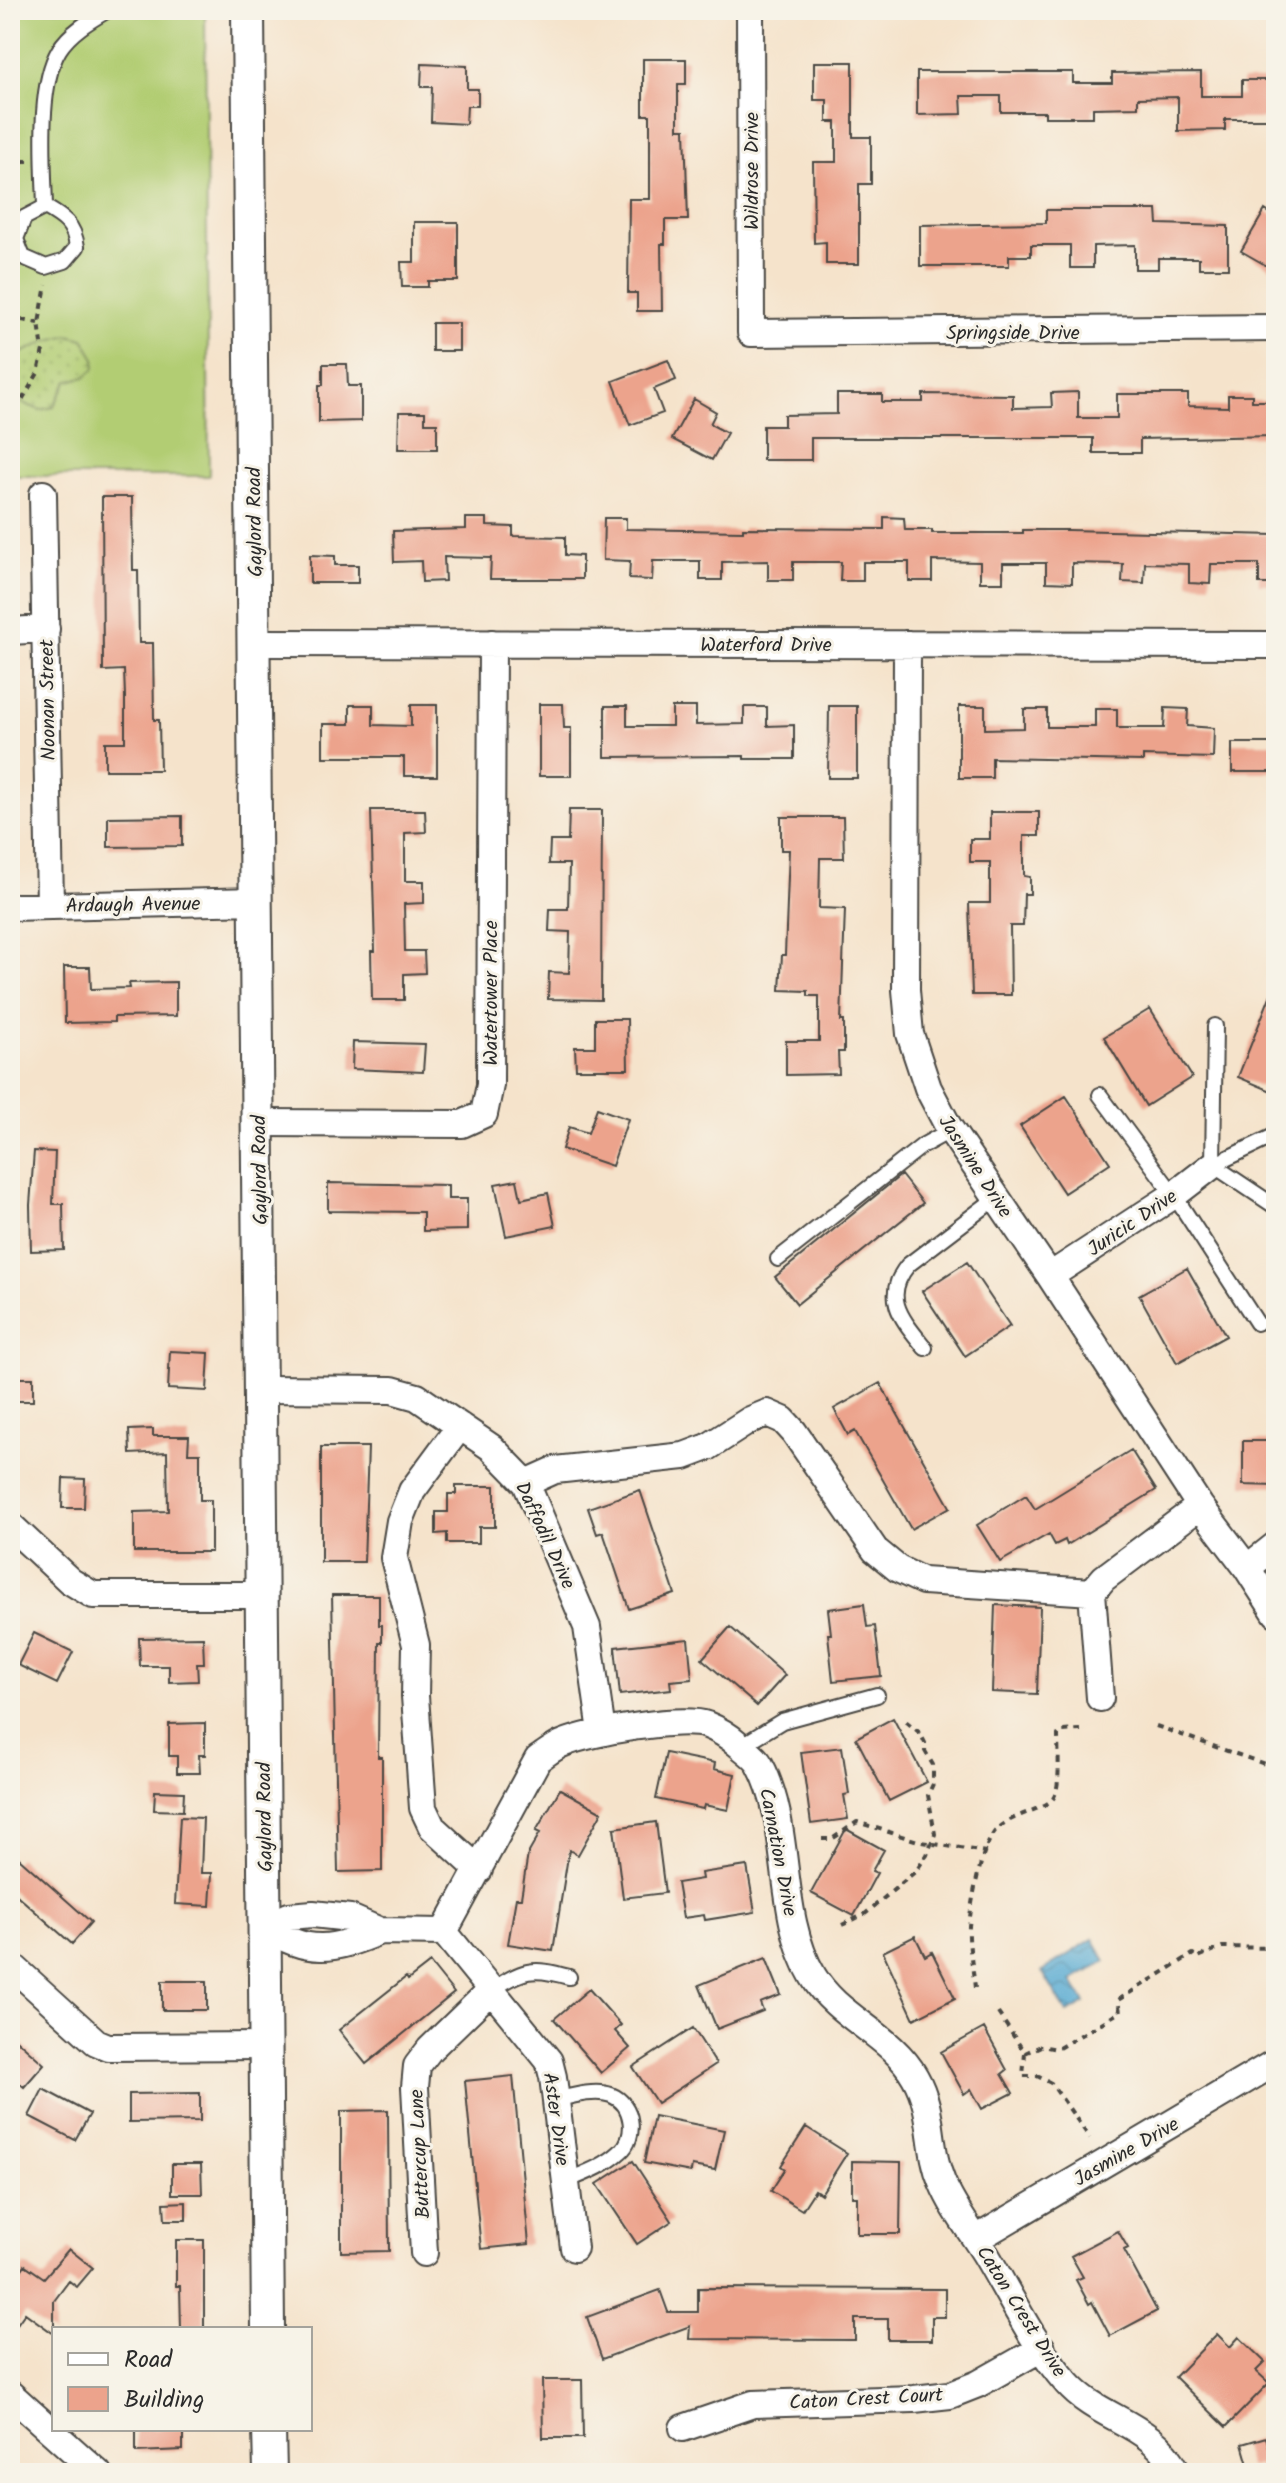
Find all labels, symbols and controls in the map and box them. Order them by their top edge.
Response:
street label: Wildrose Drive [737,112,769,230]
street label: Springside Drive [946,318,1080,350]
street label: Gaylord Road [239,466,273,577]
street label: Waterford Drive [700,630,832,662]
street label: Noonan Street [32,639,66,761]
street label: Ardaugh Avenue [65,889,201,923]
street label: Watertower Place [476,920,508,1066]
street label: Jasmine Drive [929,1109,1020,1225]
street label: Gaylord Road [244,1114,278,1225]
street label: Juricic Drive [1082,1182,1185,1266]
street label: Daffodil Drive [505,1477,583,1595]
street label: Gaylord Road [249,1761,283,1872]
street label: Carnation Drive [749,1786,805,1919]
street label: Aster Drive [533,2071,577,2168]
street label: Buttercup Lane [402,2088,440,2219]
street label: Jasmine Drive [1068,2110,1186,2196]
street label: Caton Crest Drive [967,2240,1074,2384]
legend [52,2327,312,2431]
text: Road [124,2341,173,2380]
street label: Caton Crest Court [788,2380,944,2420]
text: Building [124,2381,204,2420]

